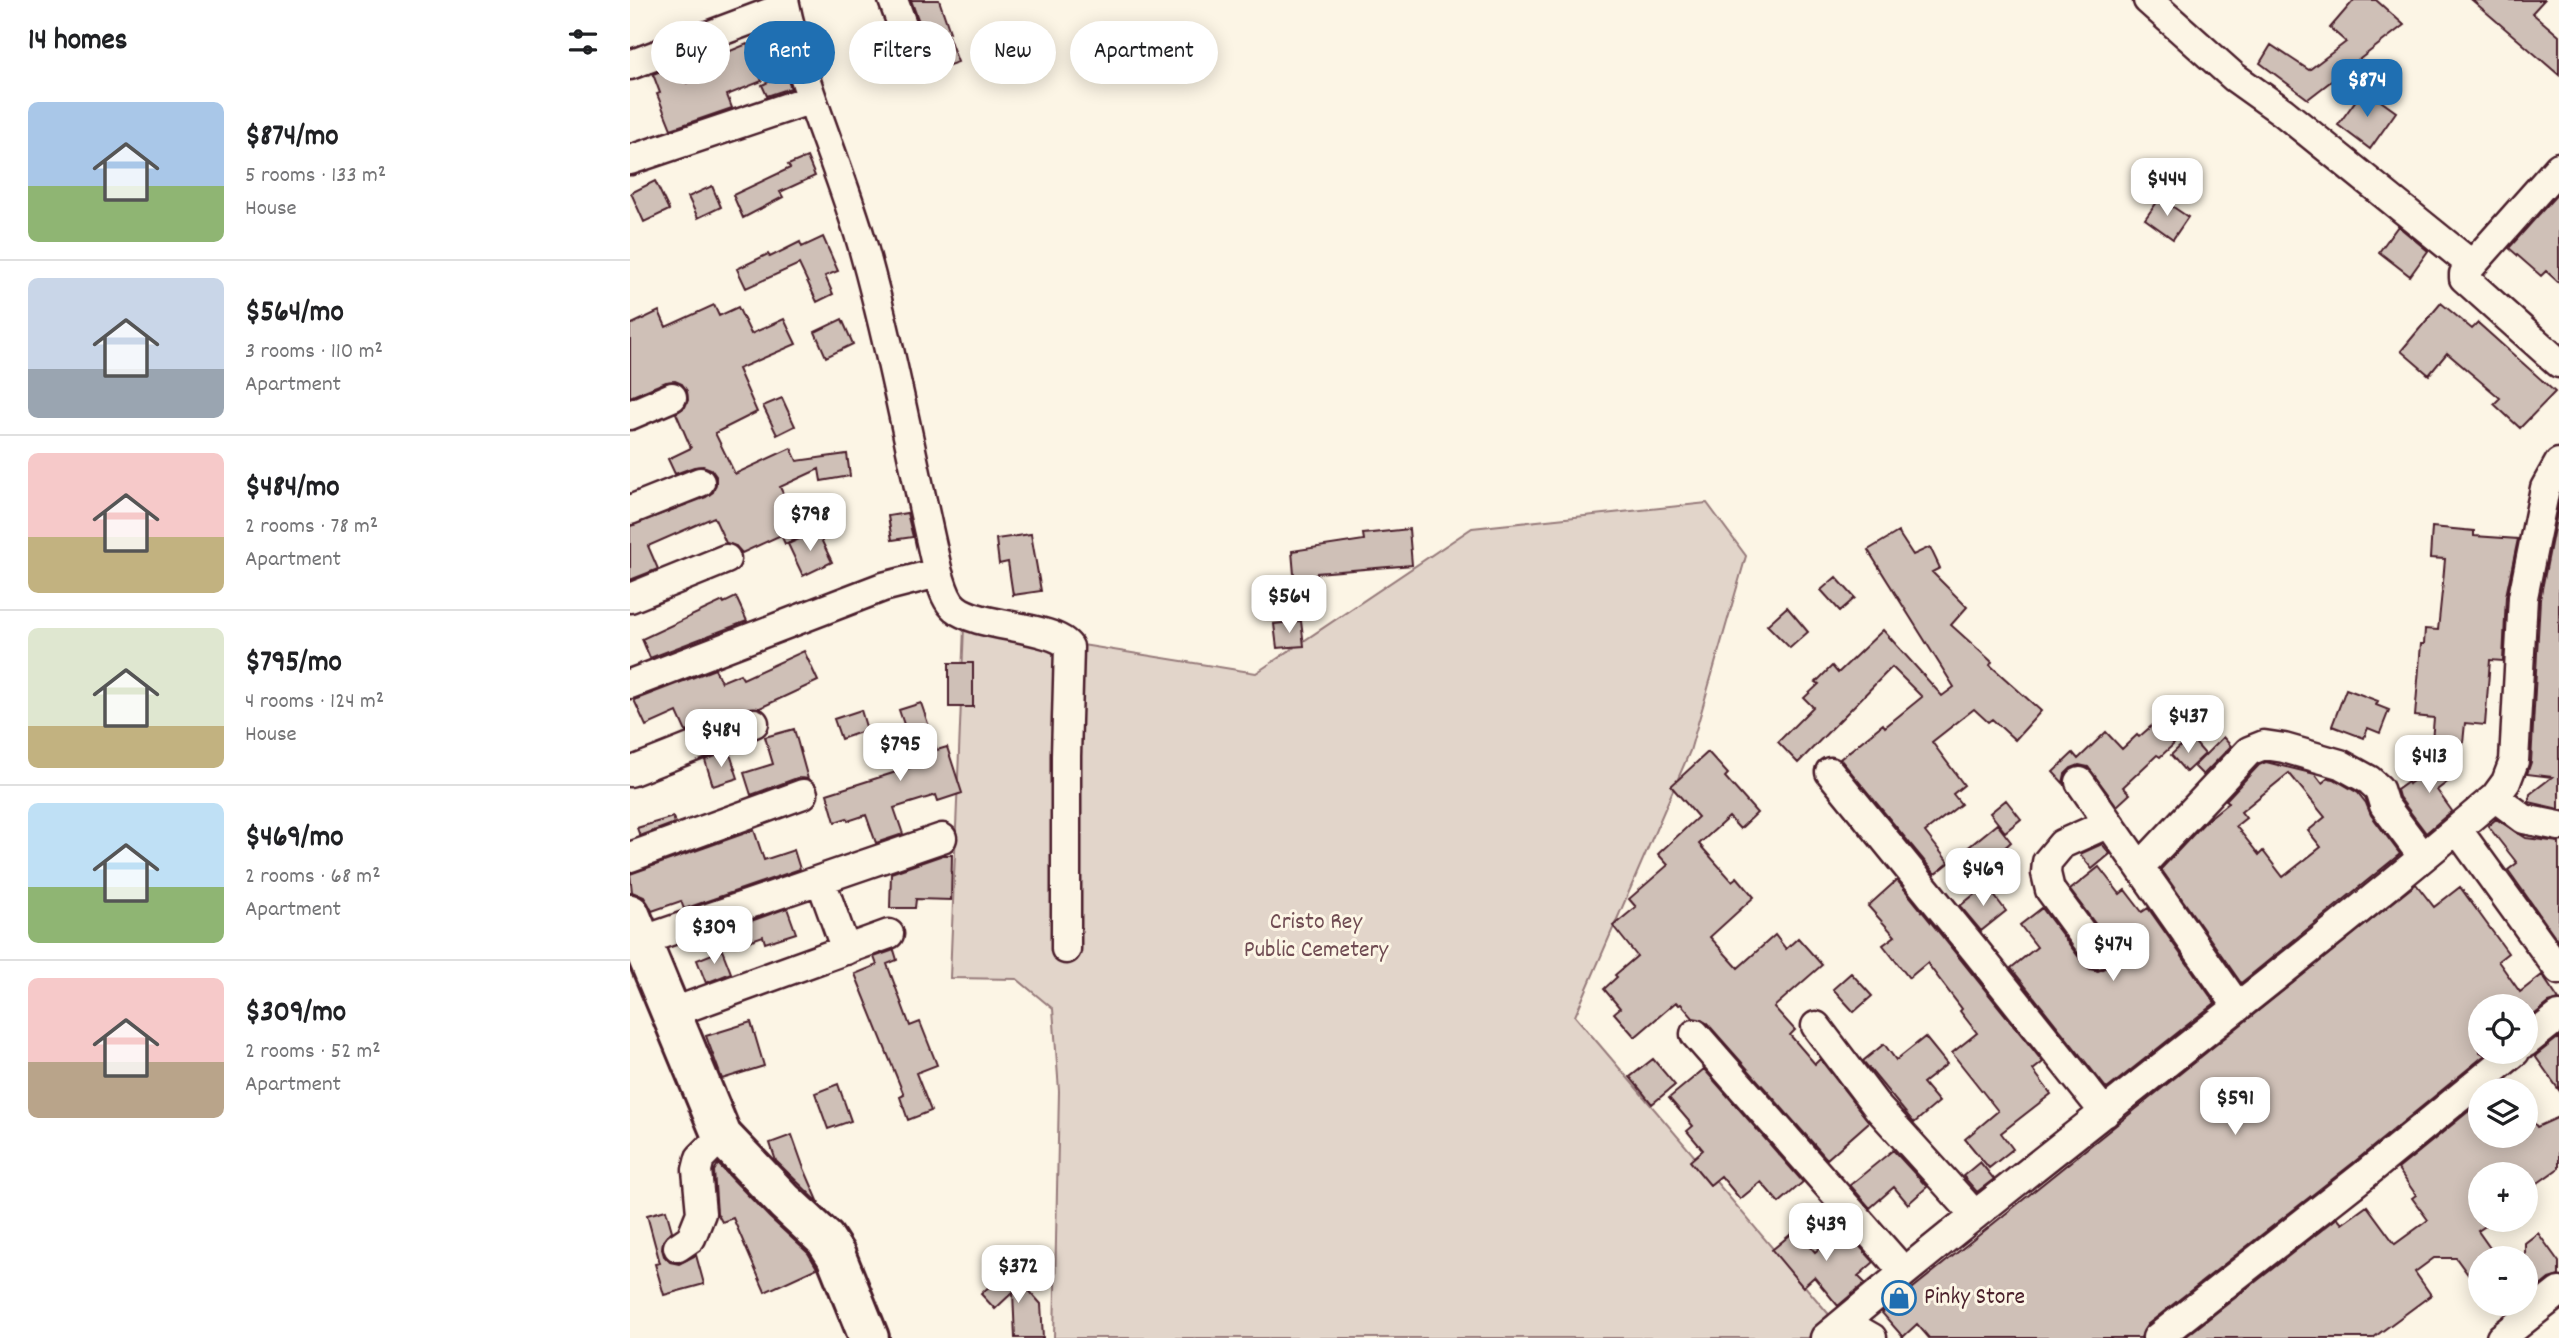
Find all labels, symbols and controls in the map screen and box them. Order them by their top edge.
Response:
text: 14 homes [28,21,127,64]
chip: Buy [651,21,730,84]
chip: Rent [744,21,835,84]
chip: Filters [849,21,956,84]
chip: New [970,21,1056,84]
chip: Apartment [1070,21,1218,84]
icon: filters [564,23,602,61]
pin: $874 [2326,60,2408,119]
text: $874 [2347,65,2387,98]
text: $874/mo [245,117,339,160]
icon: home [84,130,168,214]
pin: $444 [2126,158,2208,218]
text: 5 rooms · 133 m² [245,160,386,193]
text: $444 [2147,164,2187,197]
text: House [245,193,297,226]
text: $564/mo [245,293,344,336]
icon: home [84,306,168,390]
text: 3 rooms · 110 m² [245,336,383,369]
text: Apartment [245,369,341,402]
text: $484/mo [245,468,340,511]
icon: home [84,481,168,565]
pin: $798 [769,494,851,553]
text: $798 [790,499,830,532]
text: 2 rooms · 78 m² [245,511,378,544]
text: Apartment [245,544,341,577]
pin: $564 [1248,576,1330,635]
text: $564 [1267,581,1311,614]
text: $795/mo [245,643,342,686]
icon: home [84,656,168,740]
text: 4 rooms · 124 m² [245,686,384,719]
pin: $437 [2147,696,2229,755]
text: $437 [2168,701,2208,734]
pin: $484 [680,710,762,769]
text: $484 [701,715,741,748]
text: House [245,719,297,752]
pin: $795 [859,724,941,783]
text: $795 [879,729,921,762]
pin: $413 [2388,736,2470,795]
text: $413 [2411,741,2447,774]
text: $469/mo [245,818,344,861]
icon: home [84,831,168,915]
pin: $469 [1942,848,2024,908]
text: $469 [1961,854,2005,887]
text: 2 rooms · 68 m² [245,861,381,894]
text: Apartment [245,894,341,927]
pin: $309 [673,906,755,966]
park label: Cristo Rey Public Cemetery [1244,906,1389,968]
text: $309 [692,912,736,945]
pin: $474 [2072,923,2154,983]
text: $474 [2093,929,2133,962]
text: $309/mo [245,993,346,1036]
map controls [2468,994,2538,1316]
button: locate [2468,994,2538,1064]
icon: home [84,1006,168,1090]
text: 2 rooms · 52 m² [245,1036,381,1069]
text: Apartment [245,1069,341,1102]
pin: $591 [2194,1078,2276,1137]
button: layers [2468,1078,2538,1148]
text: $591 [2216,1083,2254,1116]
button: + [2468,1162,2538,1232]
pin: $439 [1785,1204,1867,1263]
text: $439 [1805,1209,1847,1242]
pin: $372 [977,1246,1059,1305]
button: − [2468,1246,2538,1316]
text: $372 [998,1251,1038,1284]
shop icon: Pinky Store [1880,1279,1918,1317]
place label: Pinky Store [1924,1281,2025,1315]

